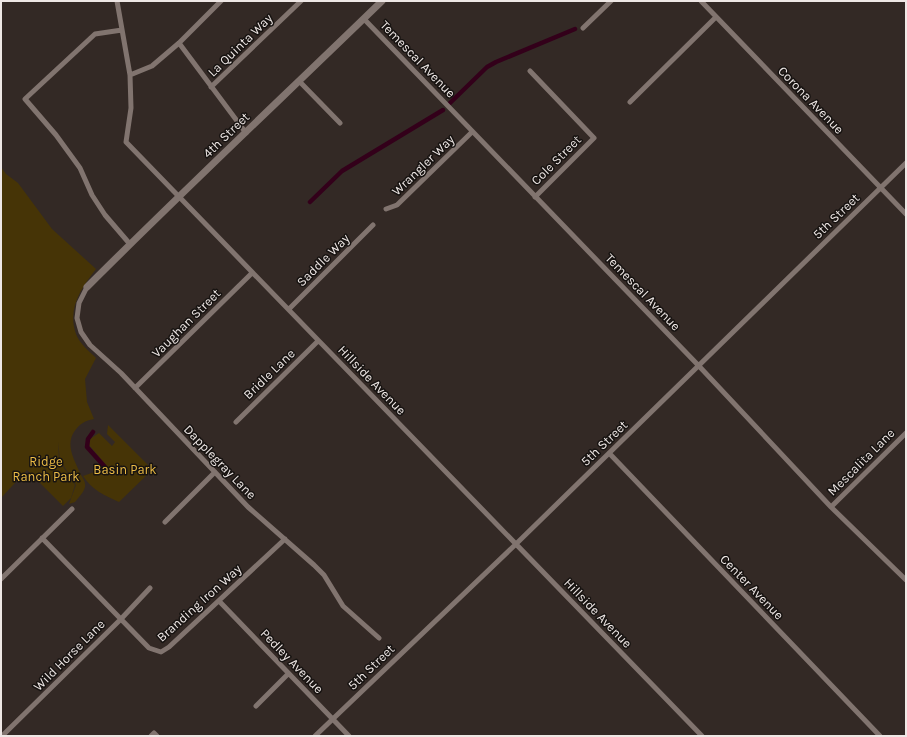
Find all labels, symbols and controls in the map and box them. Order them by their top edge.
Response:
street label: La Quinta Way [205,10,275,80]
street label: Temescal Avenue [377,17,459,101]
street label: Corona Avenue [775,63,847,137]
street label: 4th Street [200,109,252,161]
street label: Wrangler Way [389,132,457,198]
street label: Cole Street [528,132,584,188]
street label: 5th Street [810,190,862,242]
street label: Saddle Way [294,231,352,289]
street label: Temescal Avenue [602,250,684,334]
street label: Vaughan Street [149,285,224,360]
street label: Hillside Avenue [335,342,409,418]
street label: Bridle Lane [240,346,298,402]
street label: 5th Street [578,417,630,469]
street label: Dapplegray Lane [181,422,259,502]
street label: Mescalita Lane [824,425,898,499]
park label: Ridge Ranch Park [13,454,79,484]
park label: Basin Park [93,462,157,477]
street label: Center Avenue [717,551,787,623]
street label: Branding Iron Way [154,561,244,645]
street label: Hillside Avenue [561,575,635,651]
street label: Wild Horse Lane [30,616,108,694]
street label: Pedley Avenue [257,626,327,697]
street label: 5th Street [345,641,397,693]

